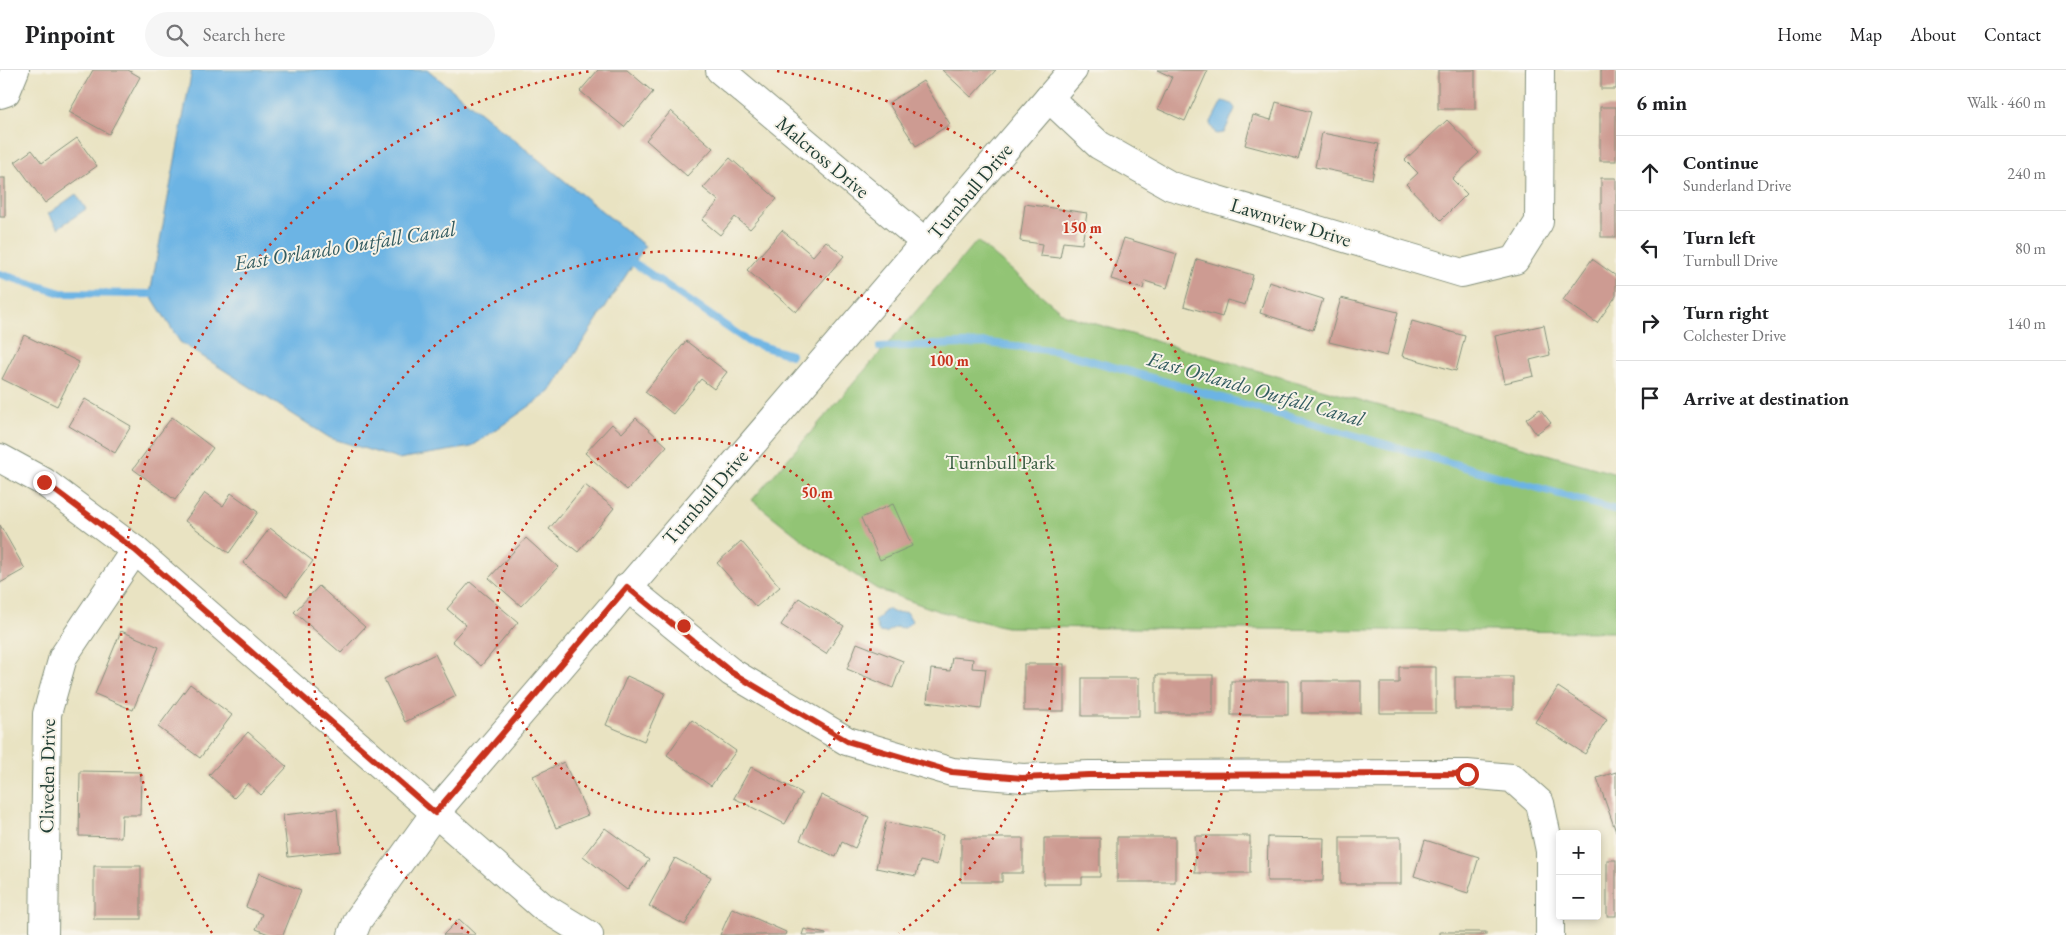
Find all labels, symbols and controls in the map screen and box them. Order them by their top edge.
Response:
search box [145,12,495,57]
text: Pinpoint [25,19,115,50]
icon: search [163,21,191,49]
text: Search here [203,22,285,47]
text: Home [1777,23,1822,46]
text: Map [1850,23,1882,46]
text: About [1910,23,1956,46]
text: Contact [1984,23,2041,46]
text: 6 min [1636,89,1687,116]
text: Walk · 460 m [1967,92,2046,113]
street label: Malcross Drive [771,110,875,204]
street label: Turnbull Drive [922,137,1018,245]
text: Continue [1683,150,1758,175]
icon: ahead [1636,159,1664,187]
text: 240 m [2007,163,2046,184]
text: Sunderland Drive [1683,175,1791,196]
street label: Lawnview Drive [1227,191,1355,253]
water label: East Orlando Outfall Canal [231,214,459,277]
text: 150 m [1062,218,1102,237]
text: Turn left [1683,225,1755,250]
icon: left [1636,234,1664,262]
text: 80 m [2015,238,2046,259]
text: Turnbull Drive [1683,250,1778,271]
text: Turn right [1683,300,1769,325]
icon: right [1636,309,1664,337]
text: 140 m [2007,313,2046,334]
text: Colchester Drive [1683,325,1786,346]
water label: East Orlando Outfall Canal [1144,344,1369,433]
text: 100 m [929,351,969,370]
icon: arrive [1636,384,1664,412]
text: Arrive at destination [1683,386,1849,411]
street label: Turnbull Drive [656,444,754,550]
park label: Turnbull Park [945,449,1055,475]
route end [33,471,56,494]
text: 50 m [801,483,833,502]
centre of rings [675,617,693,635]
street label: Cliveden Drive [33,718,61,834]
route start [1456,763,1479,786]
map controls [1556,830,1601,920]
button: + [1556,830,1601,875]
button: − [1556,875,1601,920]

